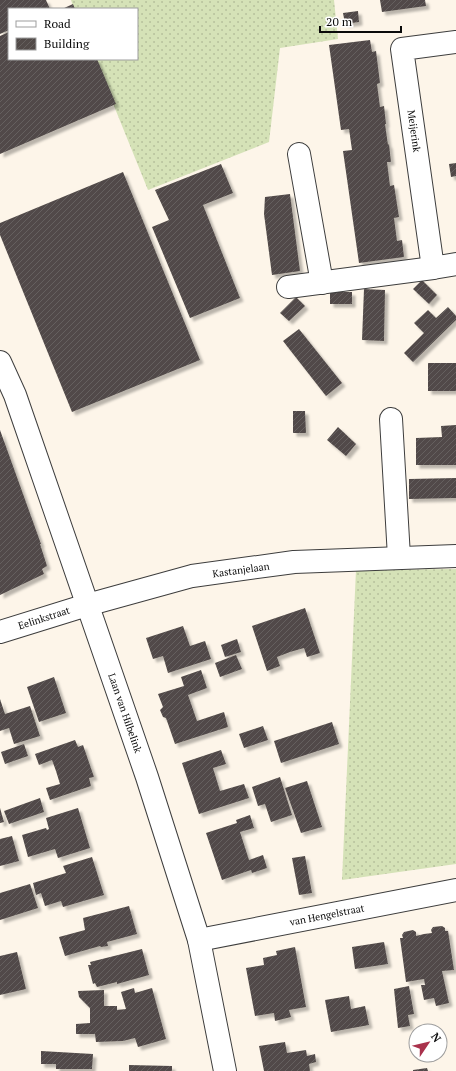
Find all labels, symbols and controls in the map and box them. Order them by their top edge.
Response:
legend [8,8,138,60]
scale bar [320,8,401,34]
text: 20 m [326,14,353,29]
text: Road [44,16,71,31]
text: Building [44,36,90,51]
street label: Meijerink [405,109,424,154]
street label: Kastanjelaan [212,560,270,580]
street label: Eelinkstraat [16,603,72,632]
street label: Laan van Hilbelink [105,671,145,755]
street label: van Hengelstraat [288,901,366,929]
north arrow [408,1023,448,1063]
text: N [428,1030,445,1045]

